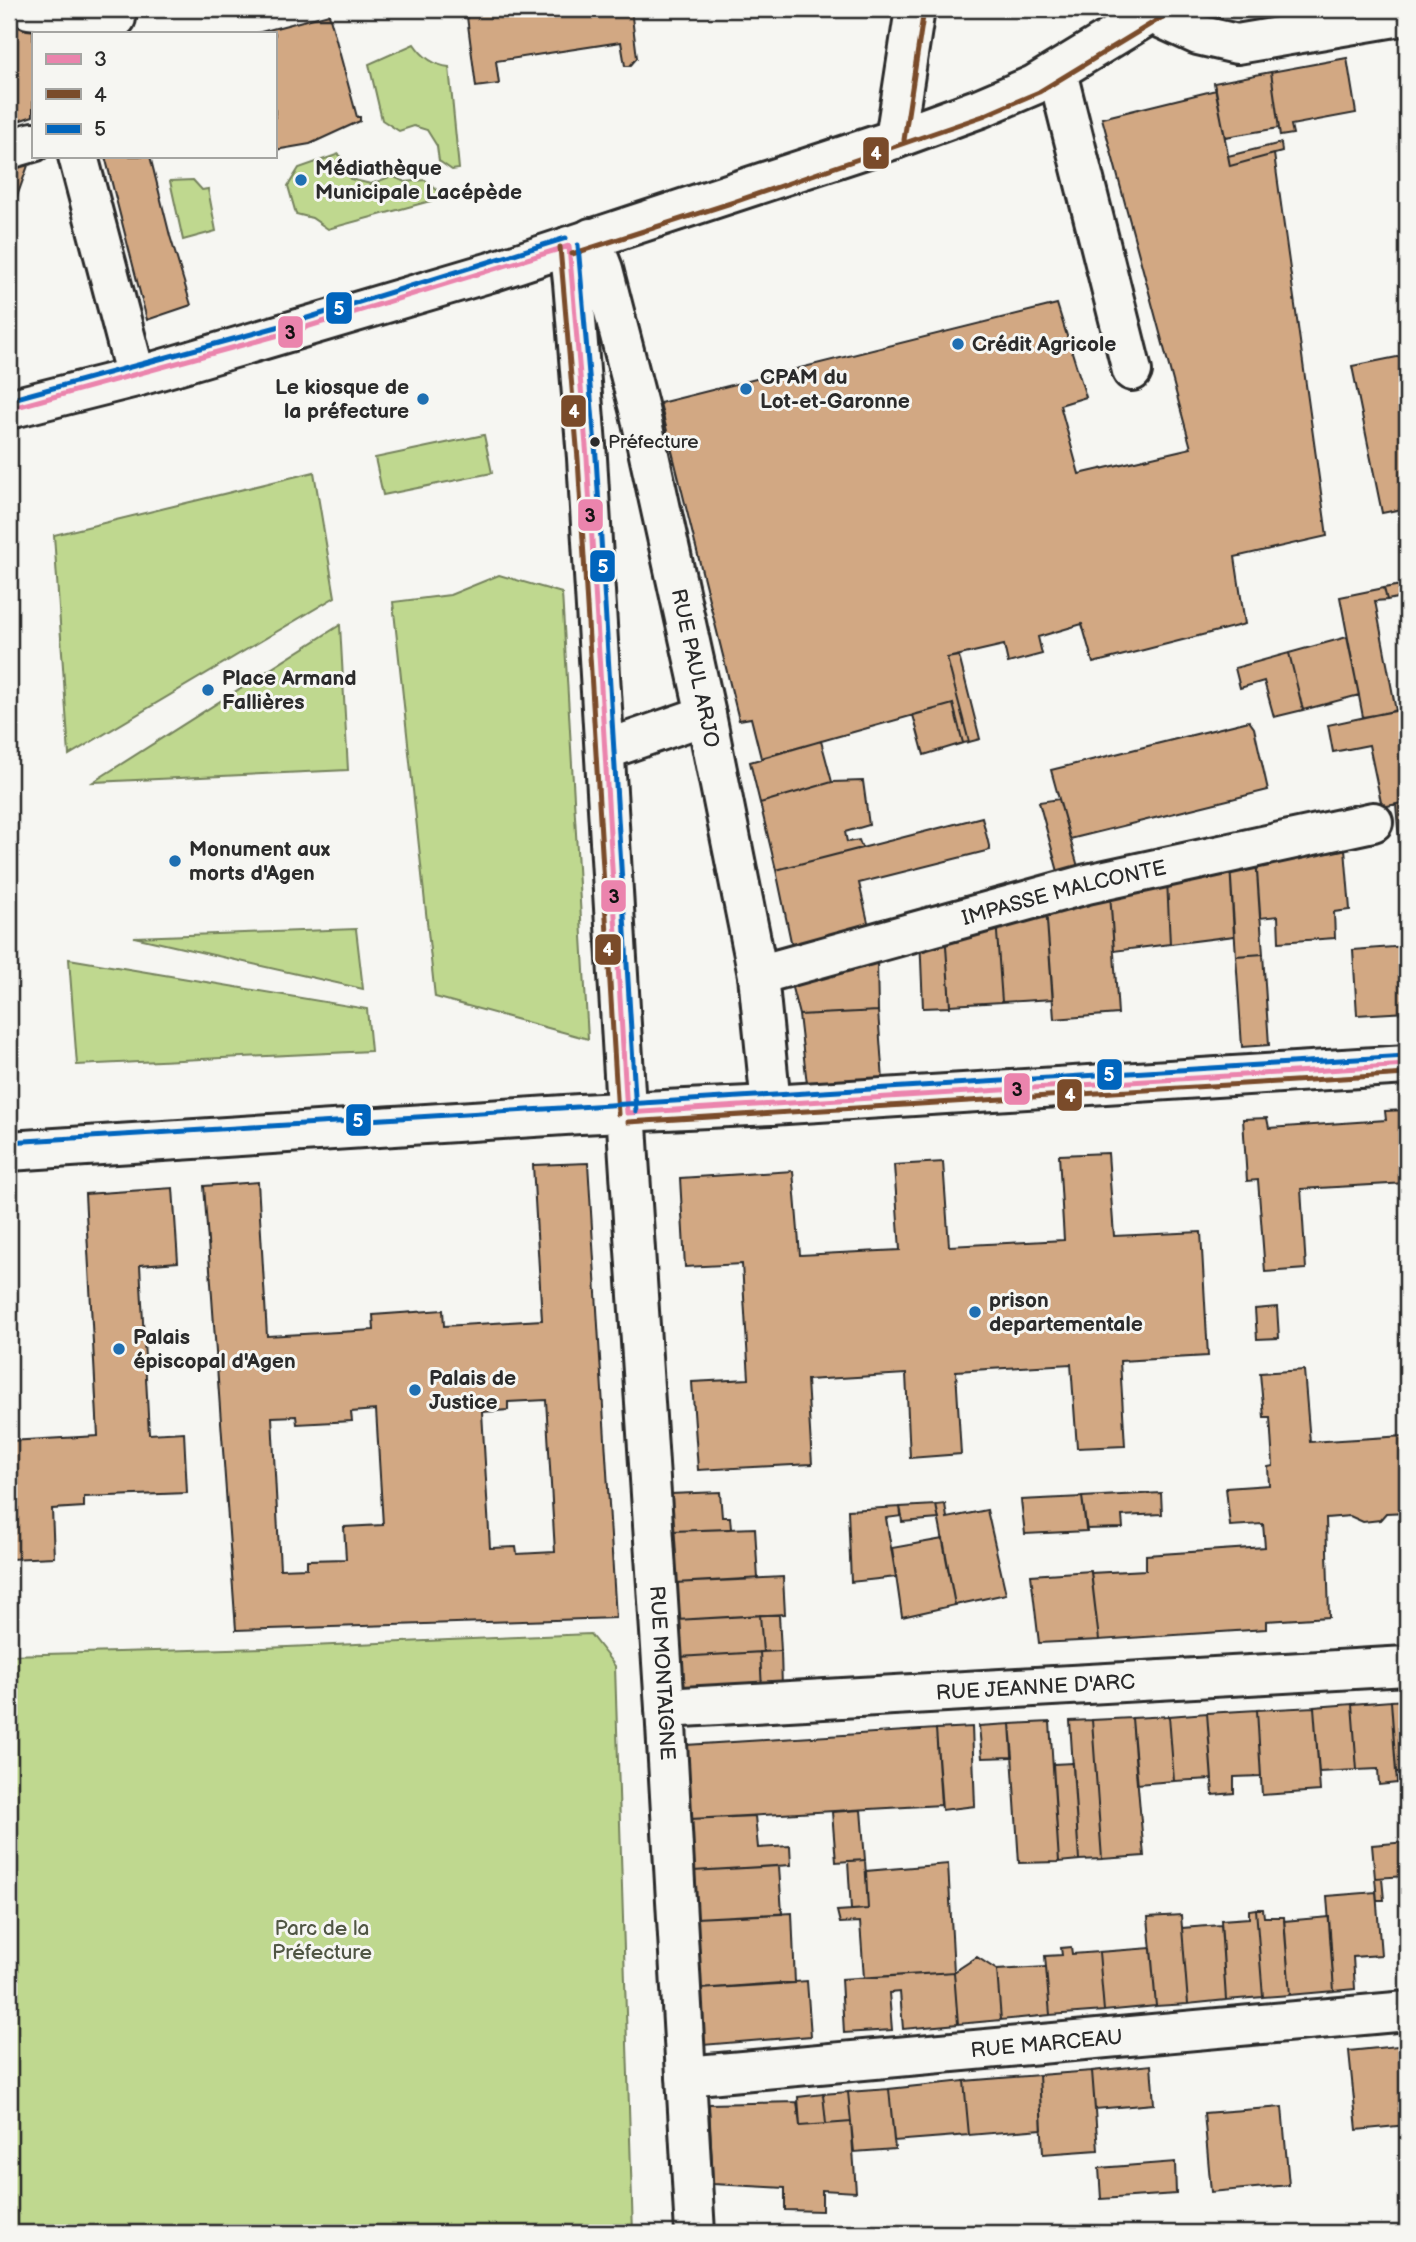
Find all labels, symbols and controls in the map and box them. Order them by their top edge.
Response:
legend [32,32,276,158]
text: 3 [94,47,107,72]
text: 4 [94,83,107,108]
text: 5 [94,117,106,142]
line badge: 4 [862,136,890,170]
text: 4 [870,143,882,166]
place label: Médiathèque Municipale Lacépède [315,156,522,205]
marker: Médiathèque Municipale Lacépède [293,172,309,188]
line badge: 5 [325,291,353,325]
text: 5 [334,298,345,321]
line badge: 3 [277,315,304,349]
text: 3 [284,322,296,345]
place label: Crédit Agricole [972,332,1116,357]
marker: Crédit Agricole [950,336,966,352]
place label: CPAM du Lot-et-Garonne [760,365,910,414]
place label: Le kiosque de la préfecture [275,375,409,424]
marker: CPAM du Lot-et-Garonne [738,381,754,397]
marker: Le kiosque de la préfecture [415,391,431,407]
line badge: 4 [560,394,587,428]
text: 4 [568,401,580,424]
place label: Préfecture [608,431,698,454]
marker: Préfecture [588,435,602,449]
line badge: 3 [577,498,604,532]
text: 3 [584,505,596,528]
line badge: 5 [589,549,616,583]
text: 5 [598,556,609,579]
street label: RUE PAUL ARJO [666,586,725,750]
place label: Place Armand Fallières [222,666,357,715]
marker: Place Armand Fallières [200,682,216,698]
place label: Monument aux morts d'Agen [189,837,331,886]
marker: Monument aux morts d'Agen [167,853,183,869]
street label: IMPASSE MALCONTE [959,855,1168,931]
line badge: 3 [600,879,627,913]
text: 3 [608,886,620,909]
line badge: 4 [594,933,622,966]
text: 4 [602,939,614,962]
line badge: 5 [1096,1058,1123,1091]
text: 5 [1104,1064,1115,1087]
line badge: 3 [1003,1072,1031,1106]
line badge: 4 [1056,1078,1083,1112]
text: 3 [1011,1079,1023,1102]
text: 4 [1064,1085,1076,1108]
line badge: 5 [345,1103,372,1137]
text: 5 [353,1110,364,1133]
place label: prison departementale [989,1288,1143,1337]
marker: prison departementale [967,1304,983,1320]
place label: Palais épiscopal d'Agen [133,1325,296,1374]
marker: Palais épiscopal d'Agen [111,1341,127,1357]
place label: Palais de Justice [429,1366,516,1415]
marker: Palais de Justice [407,1382,423,1398]
street label: RUE MONTAIGNE [645,1585,680,1761]
street label: RUE JEANNE D'ARC [935,1669,1136,1705]
park label: Parc de la Préfecture [272,1916,372,1965]
street label: RUE MARCEAU [970,2024,1123,2063]

